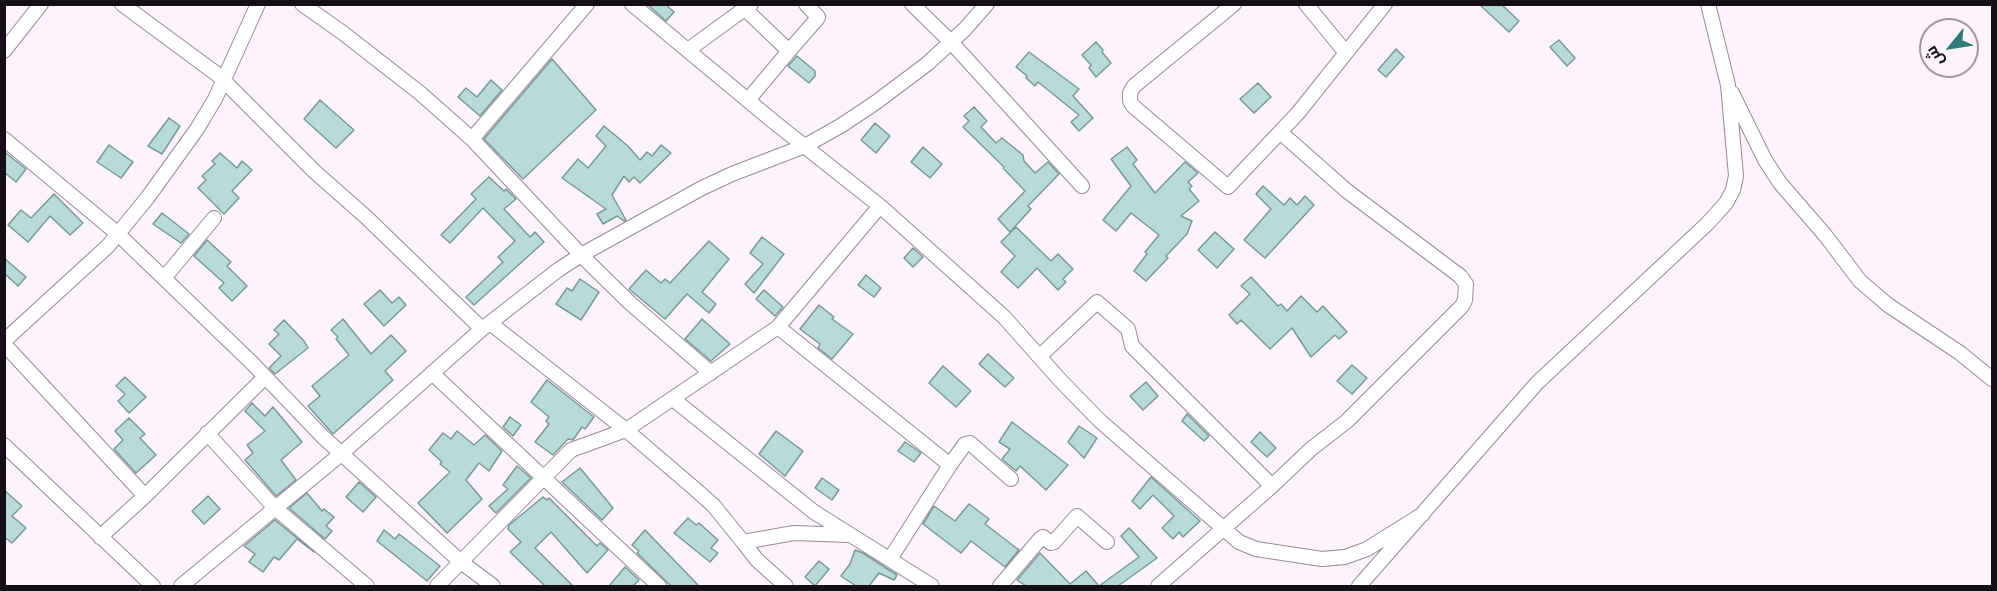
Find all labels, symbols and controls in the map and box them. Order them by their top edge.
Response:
north arrow [1919,18,1979,78]
text: ش [1921,43,1948,70]

